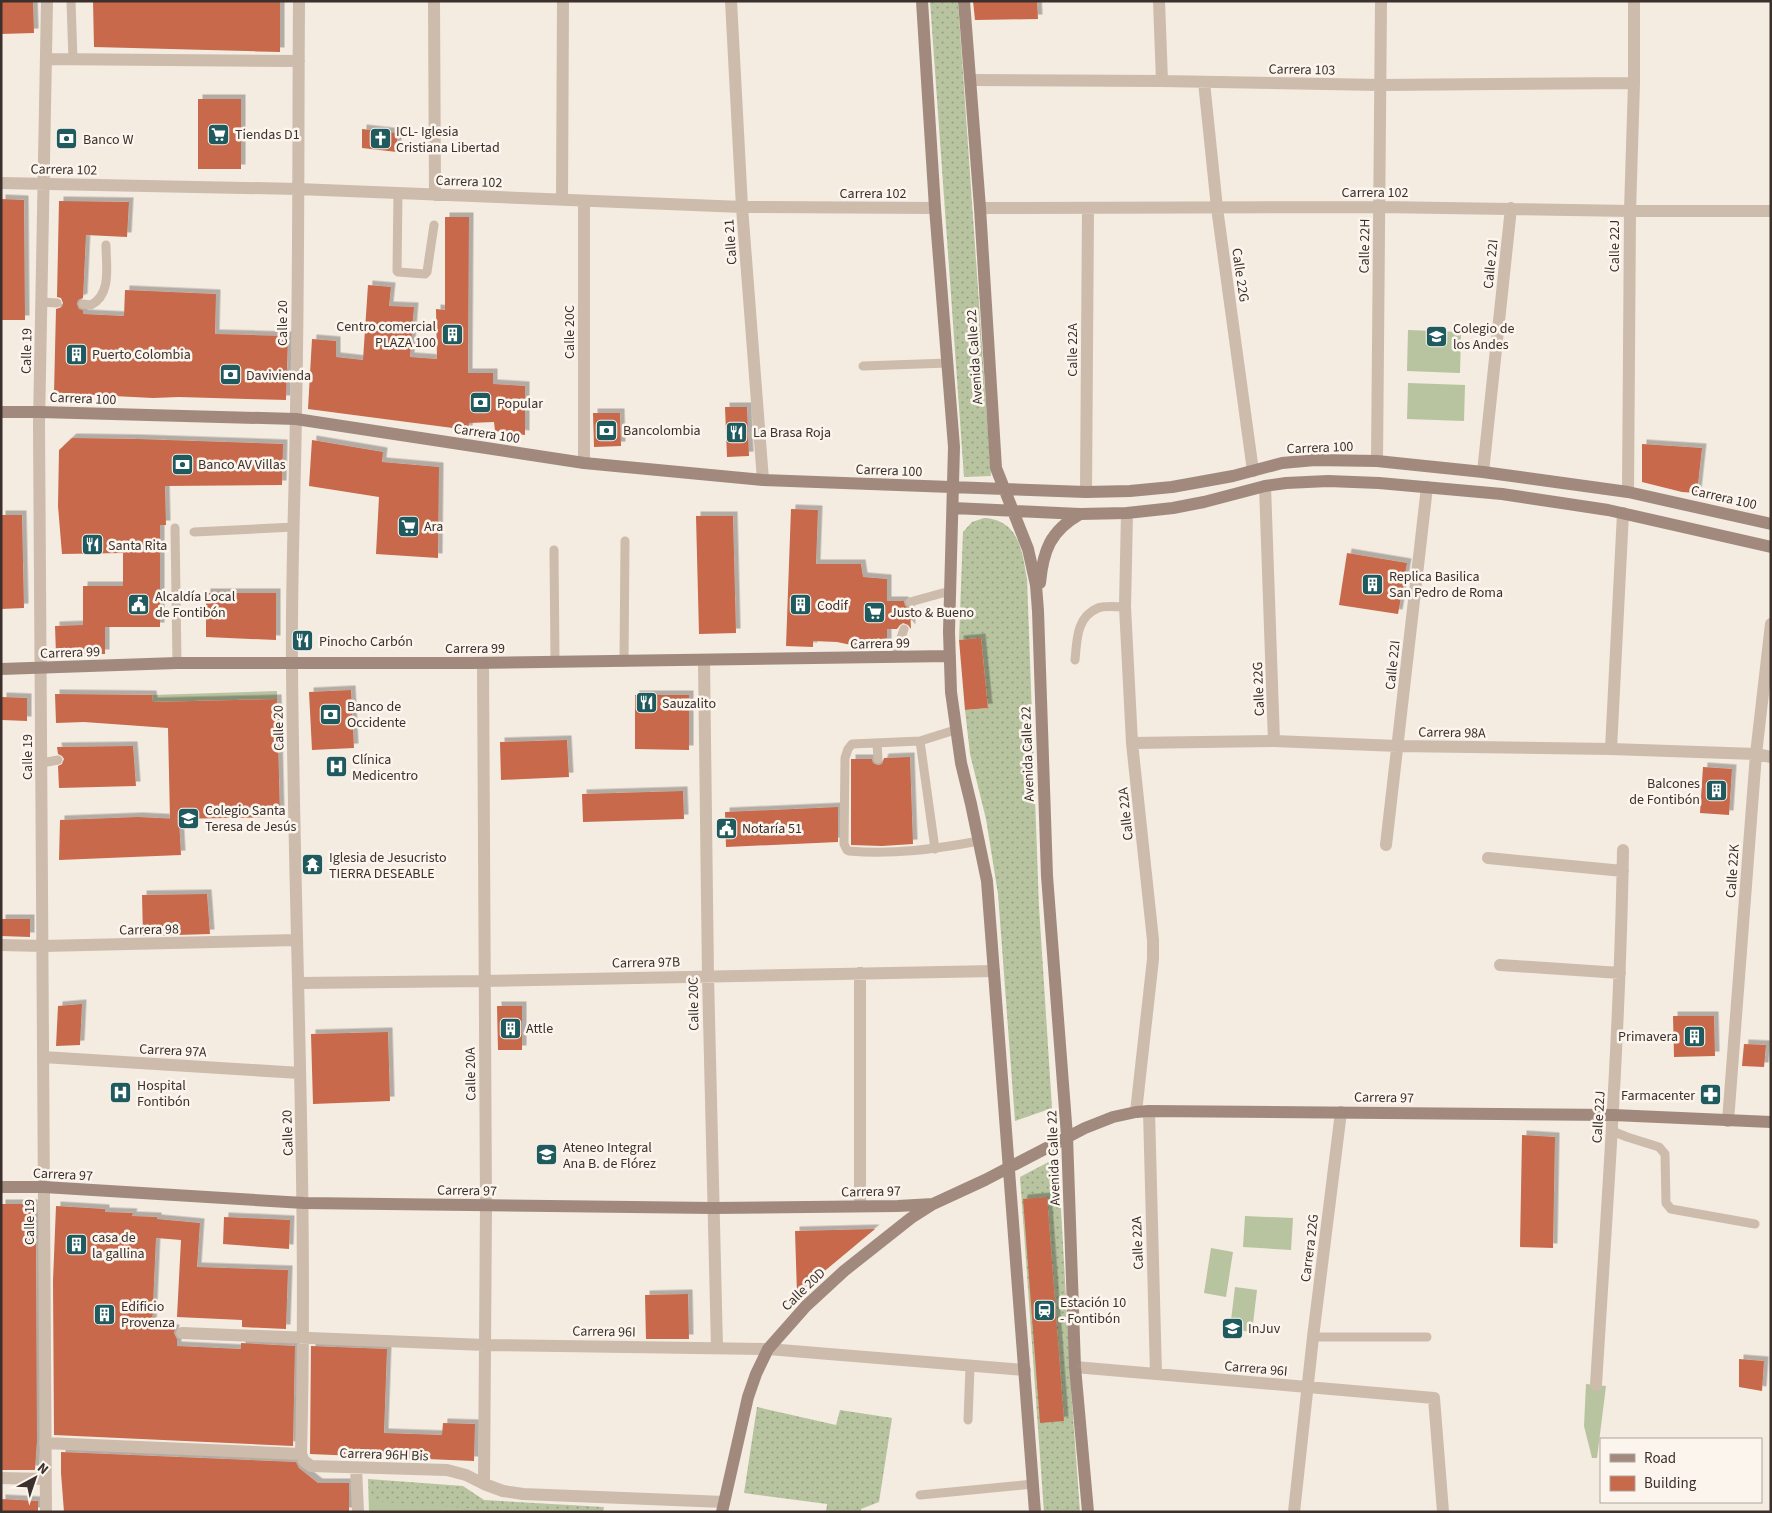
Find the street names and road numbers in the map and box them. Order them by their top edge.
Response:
street label: Carrera 103 [1268,59,1336,81]
street label: Carrera 102 [30,159,98,181]
street label: Carrera 102 [435,171,503,193]
street label: Carrera 102 [1342,183,1408,203]
street label: Carrera 102 [840,184,906,204]
street label: Calle 21 [719,218,743,266]
street label: Calle 22H [1355,218,1375,274]
street label: Calle 22J [1605,220,1625,272]
street label: Calle 22I [1478,238,1504,290]
street label: Calle 22G [1226,247,1254,304]
street label: Calle 20 [273,300,293,346]
street label: Calle 20C [560,305,580,359]
street label: Avenida Calle 22 [962,309,988,405]
street label: Calle 22A [1063,323,1083,377]
street label: Calle 19 [17,328,37,374]
street label: Carrera 100 [49,388,117,410]
street label: Carrera 100 [452,419,521,449]
street label: Carrera 100 [1286,437,1354,459]
street label: Carrera 100 [855,460,923,482]
street label: Carrera 100 [1689,481,1759,515]
street label: Carrera 99 [850,633,910,655]
street label: Carrera 99 [445,639,505,659]
street label: Calle 22I [1380,639,1406,691]
street label: Carrera 99 [40,642,100,664]
street label: Calle 22G [1248,661,1270,717]
street label: Calle 20 [269,705,289,751]
street label: Avenida Calle 22 [1016,706,1040,802]
street label: Carrera 98A [1418,722,1486,744]
street label: Calle 19 [18,734,38,780]
street label: Calle 22A [1113,786,1139,842]
street label: Calle 22K [1721,843,1745,899]
street label: Carrera 98 [119,919,179,941]
street label: Carrera 97B [612,952,680,974]
street label: Calle 20C [684,977,704,1031]
street label: Carrera 97A [139,1039,208,1063]
street label: Calle 20A [461,1047,481,1101]
street label: Carrera 97 [1354,1087,1414,1109]
street label: Calle 22J [1587,1090,1611,1144]
street label: Calle 20 [277,1110,299,1156]
street label: Avenida Calle 22 [1042,1110,1066,1206]
street label: Carrera 97 [33,1163,93,1187]
street label: Carrera 97 [437,1180,497,1202]
street label: Carrera 97 [841,1181,901,1203]
street label: Calle 19 [20,1199,40,1245]
street label: Carrera 22G [1296,1213,1324,1283]
street label: Calle 22A [1127,1216,1149,1270]
street label: Calle 20D [777,1264,830,1316]
street label: Carrera 96I [572,1321,636,1343]
street label: Carrera 96I [1223,1356,1288,1382]
street label: Carrera 96H Bis [339,1443,429,1467]

